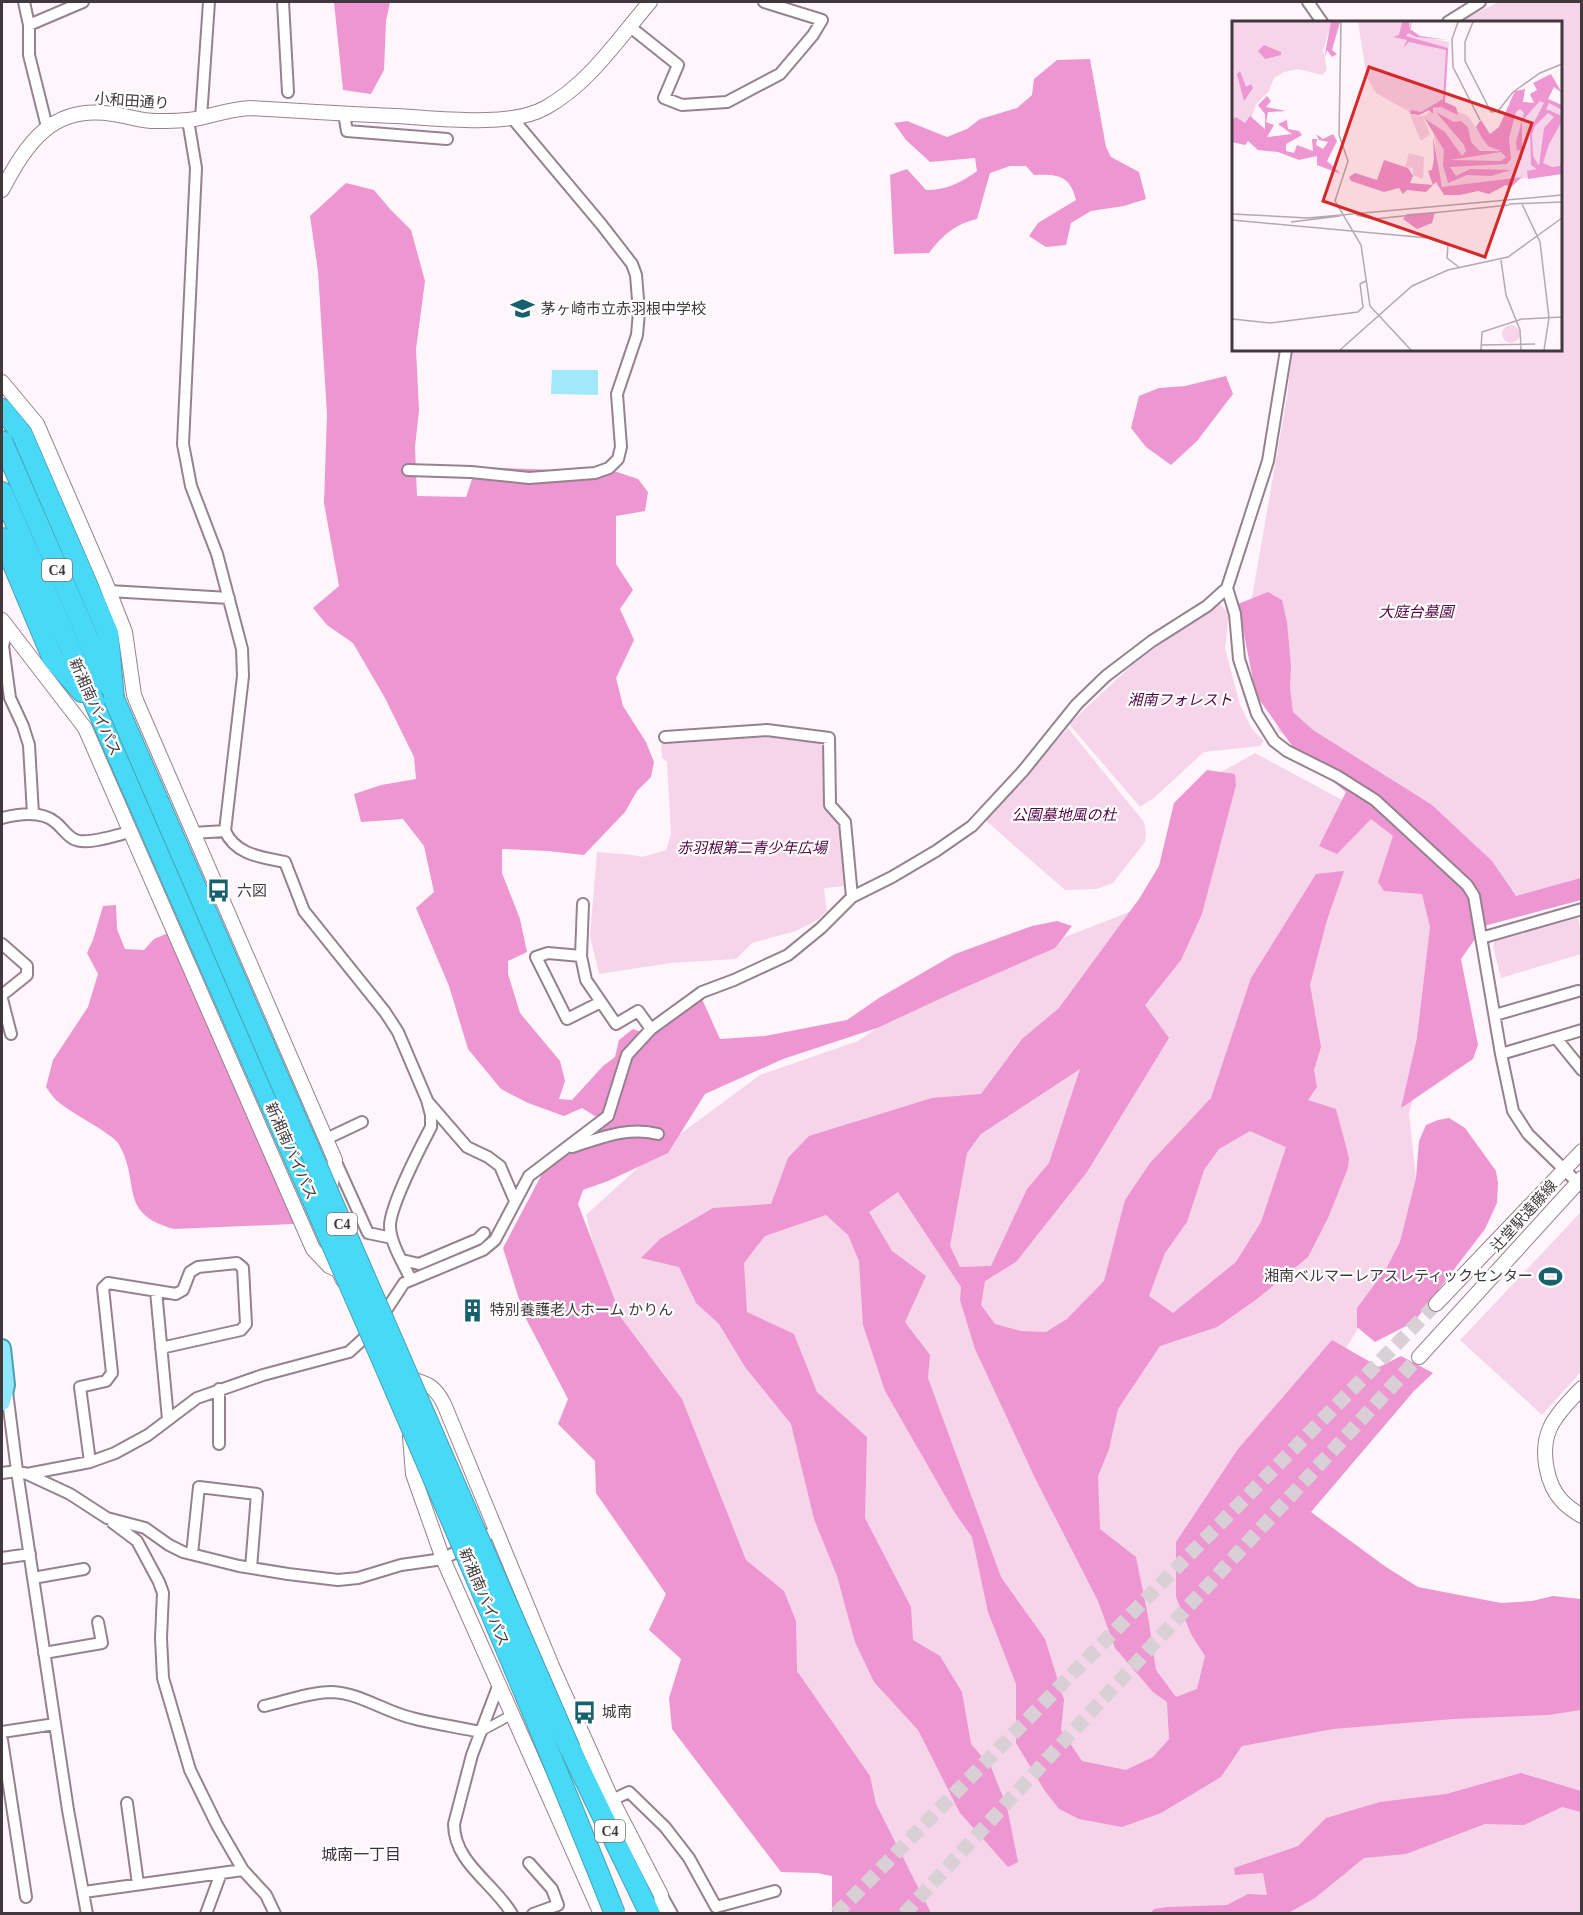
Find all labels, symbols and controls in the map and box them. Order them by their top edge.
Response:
inset map [1232,21,1562,351]
street label: 小和田通り [94,90,170,112]
school or university icon: 茅ヶ崎市立赤羽根中学校 [510,296,536,322]
place label: 茅ヶ崎市立赤羽根中学校 [541,301,706,317]
road number: C4 [42,559,72,581]
park label: 大庭台墓園 [1378,604,1455,620]
street label: 新湘南バイパス [66,656,124,758]
park label: 湘南フォレスト [1127,692,1233,708]
park label: 公園墓地風の杜 [1011,807,1117,823]
park label: 赤羽根第二青少年広場 [677,840,829,856]
bus stop icon: 六図 [206,878,232,904]
place label: 六図 [237,883,267,899]
street label: 新湘南バイパス [262,1100,320,1202]
street label: 辻堂駅遠藤線 [1488,1177,1560,1255]
road number: C4 [327,1213,357,1235]
sports icon: 湘南ベルマーレアスレティックセンター [1538,1263,1564,1289]
place label: 湘南ベルマーレアスレティックセンター [1264,1268,1533,1284]
building icon: 特別養護老人ホーム かりん [459,1297,485,1323]
place label: 特別養護老人ホーム かりん [490,1302,673,1318]
street label: 新湘南バイパス [456,1546,512,1648]
bus stop icon: 城南 [571,1699,597,1725]
place label: 城南 [602,1704,632,1720]
road number: C4 [595,1820,625,1842]
district label: 城南一丁目 [321,1846,401,1863]

